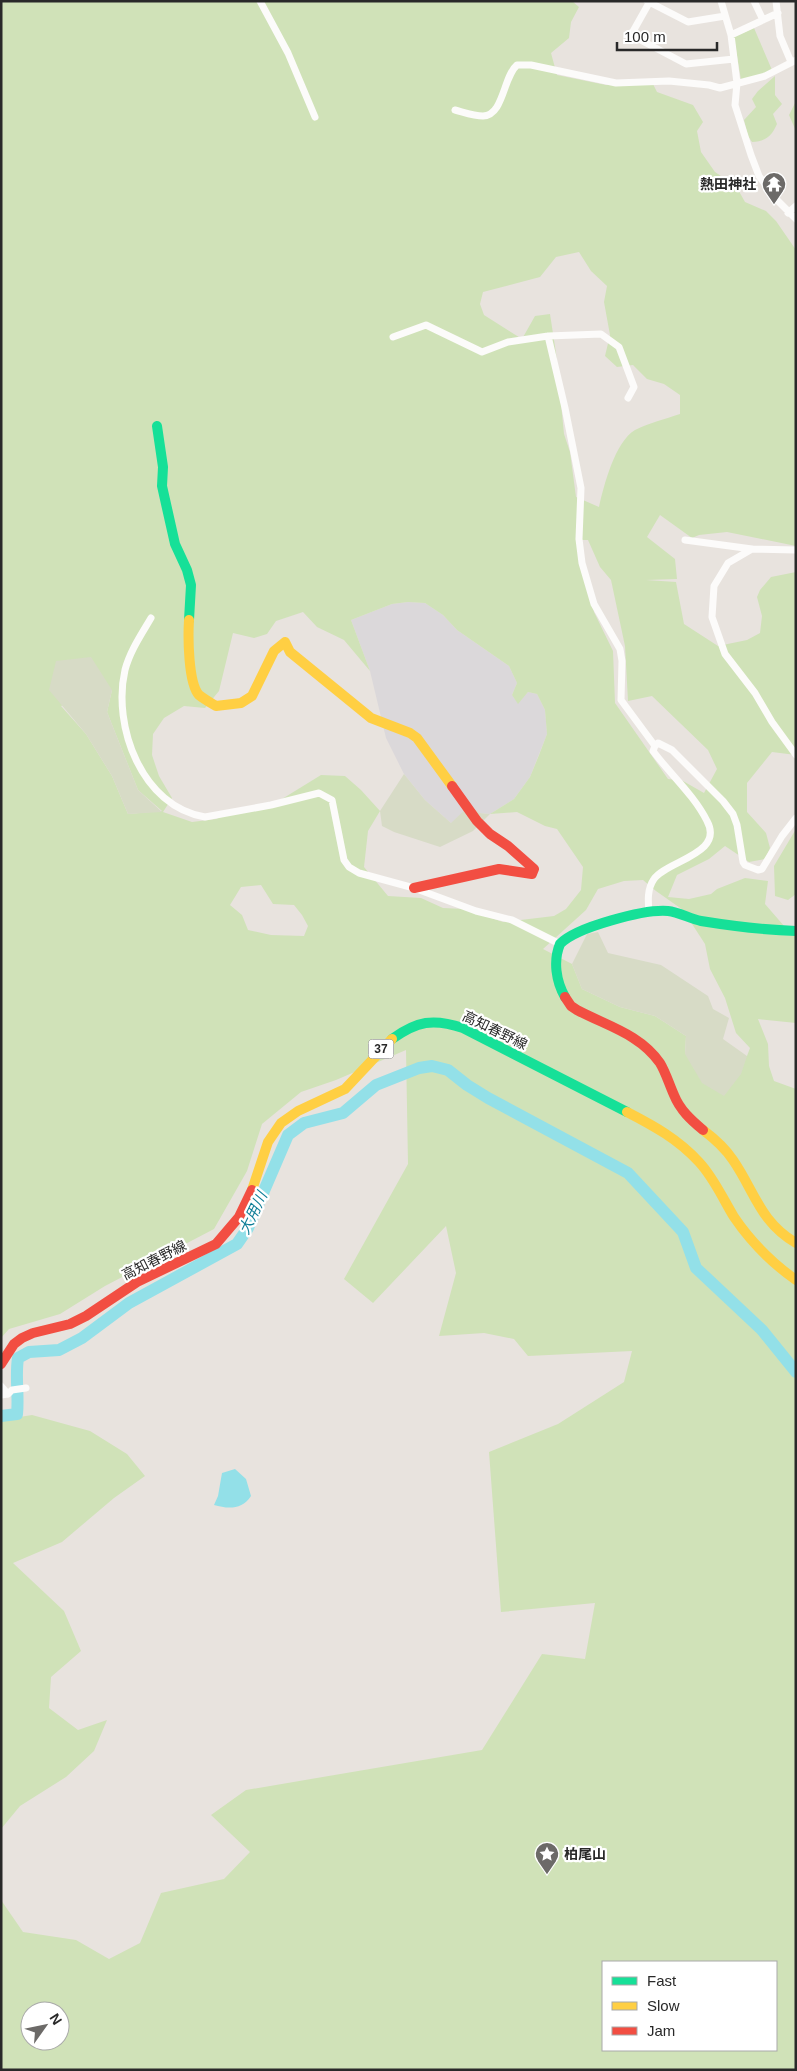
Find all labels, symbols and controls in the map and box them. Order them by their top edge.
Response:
scale bar [617,20,717,52]
text: 100 m [624,28,666,45]
temple icon: 熱田神社 [761,171,787,205]
place label: 熱田神社 [700,176,756,192]
street label: 高知春野線 [460,1007,530,1053]
road number: 37 [368,1040,394,1058]
water label: 大用川 [235,1187,271,1237]
street label: 高知春野線 [119,1237,189,1283]
place icon: 柏尾山 [534,1841,560,1875]
place label: 柏尾山 [564,1846,606,1862]
legend [602,1961,777,2051]
text: Fast [647,1972,677,1989]
text: Slow [647,1997,680,2014]
north arrow [20,2001,70,2051]
text: N [46,2010,65,2028]
text: Jam [647,2022,675,2039]

